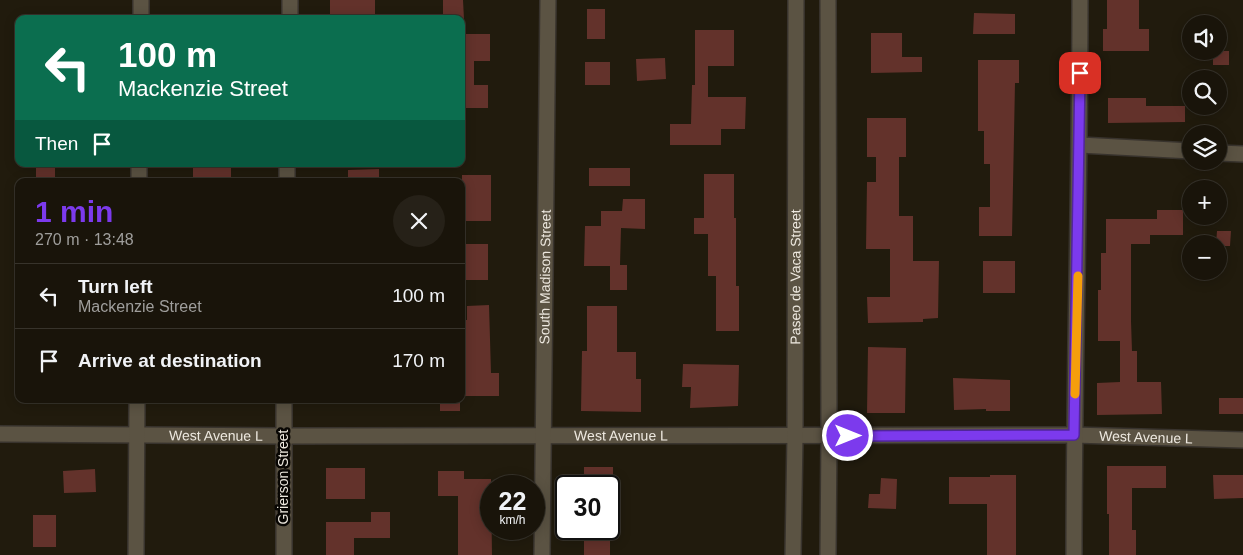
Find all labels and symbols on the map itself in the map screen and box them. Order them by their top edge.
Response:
pin [1059,52,1101,94]
street label: South Madison Street [536,209,554,344]
street label: Paseo de Vaca Street [787,209,804,345]
position arrow [821,409,873,461]
street label: West Avenue L [169,427,263,444]
street label: West Avenue L [574,428,668,444]
street label: West Avenue L [1099,428,1193,447]
street label: Grierson Street [275,429,291,524]
speed limit sign: 30 [555,475,620,540]

